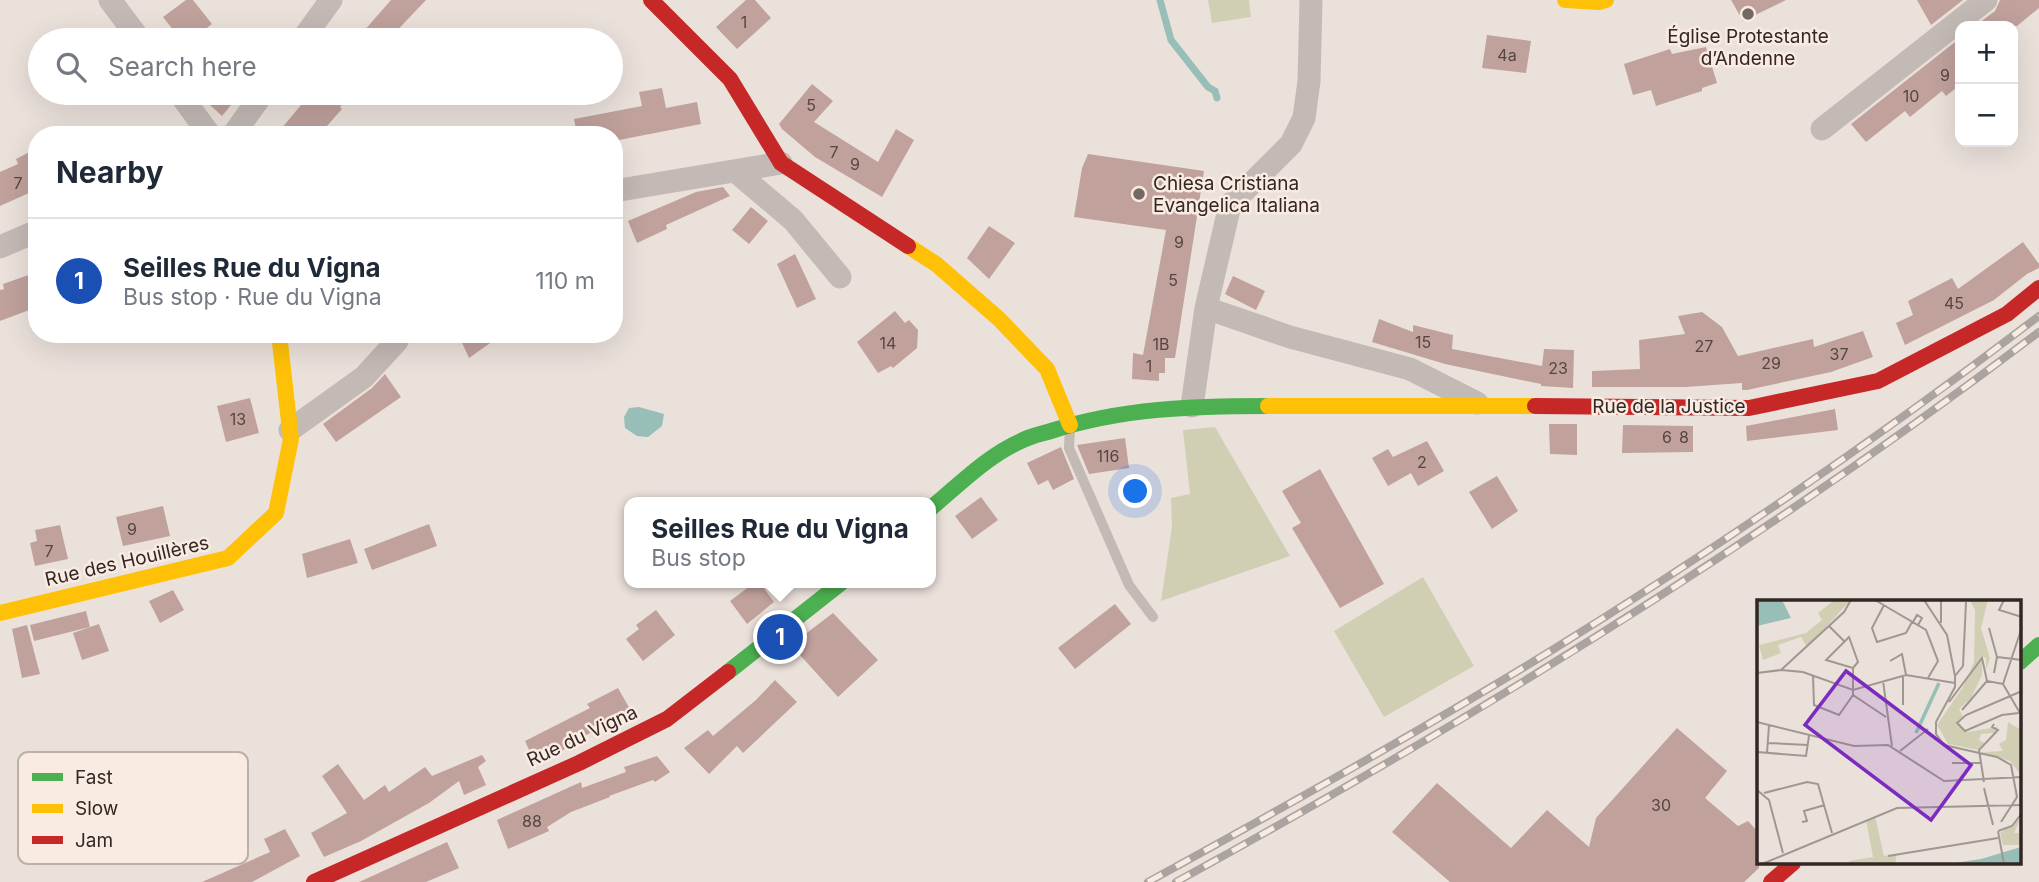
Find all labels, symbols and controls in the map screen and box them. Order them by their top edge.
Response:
marker: Église Protestante d’Andenne [1740,6,1756,22]
house number: 1 [741,12,747,32]
map controls [1955,21,2018,147]
button: + [1955,21,2018,84]
place label: Église Protestante d’Andenne [1667,24,1829,70]
search box [28,28,623,105]
house number: 4a [1497,45,1517,65]
icon: search [52,48,90,86]
text: Search here [108,51,257,82]
house number: 9 [1940,65,1950,85]
button: − [1955,84,2018,147]
house number: 10 [1903,86,1919,106]
house number: 5 [806,95,816,115]
house number: 7 [829,142,839,162]
text: Nearby [56,154,164,190]
house number: 9 [850,154,860,174]
place label: Chiesa Cristiana Evangelica Italiana [1153,172,1320,217]
house number: 7 [13,173,23,193]
marker: Chiesa Cristiana Evangelica Italiana [1131,186,1147,202]
house number: 9 [1174,232,1184,252]
text: Seilles Rue du Vigna [123,252,381,283]
text: 1 [74,267,84,295]
text: 110 m [535,267,595,295]
house number: 5 [1168,270,1178,290]
text: Bus stop · Rue du Vigna [123,283,382,311]
house number: 45 [1944,293,1964,313]
house number: 15 [1415,332,1431,352]
house number: 14 [880,333,896,353]
house number: 1B [1153,334,1169,354]
house number: 27 [1695,336,1713,356]
house number: 37 [1830,344,1848,364]
house number: 29 [1761,353,1781,373]
house number: 1 [1146,356,1152,376]
house number: 23 [1548,358,1568,378]
street label: Rue de la Justice [1592,395,1746,418]
house number: 13 [230,409,246,429]
house number: 6 [1662,427,1672,447]
house number: 8 [1679,427,1689,447]
house number: 116 [1097,446,1119,466]
house number: 2 [1417,452,1427,472]
your location [1118,474,1152,508]
popup [624,497,936,588]
text: Seilles Rue du Vigna [651,513,909,544]
house number: 9 [127,519,137,539]
street label: Rue des Houillères [43,531,211,591]
house number: 7 [44,541,54,561]
text: Bus stop [651,544,746,572]
inset map [1757,600,2022,864]
pin: 1 [757,611,803,663]
street label: Rue du Vigna [523,700,641,772]
legend [18,752,248,864]
text: Fast [75,766,113,789]
house number: 30 [1651,795,1671,815]
text: Slow [75,797,118,820]
house number: 88 [522,811,542,831]
text: Jam [75,829,113,852]

